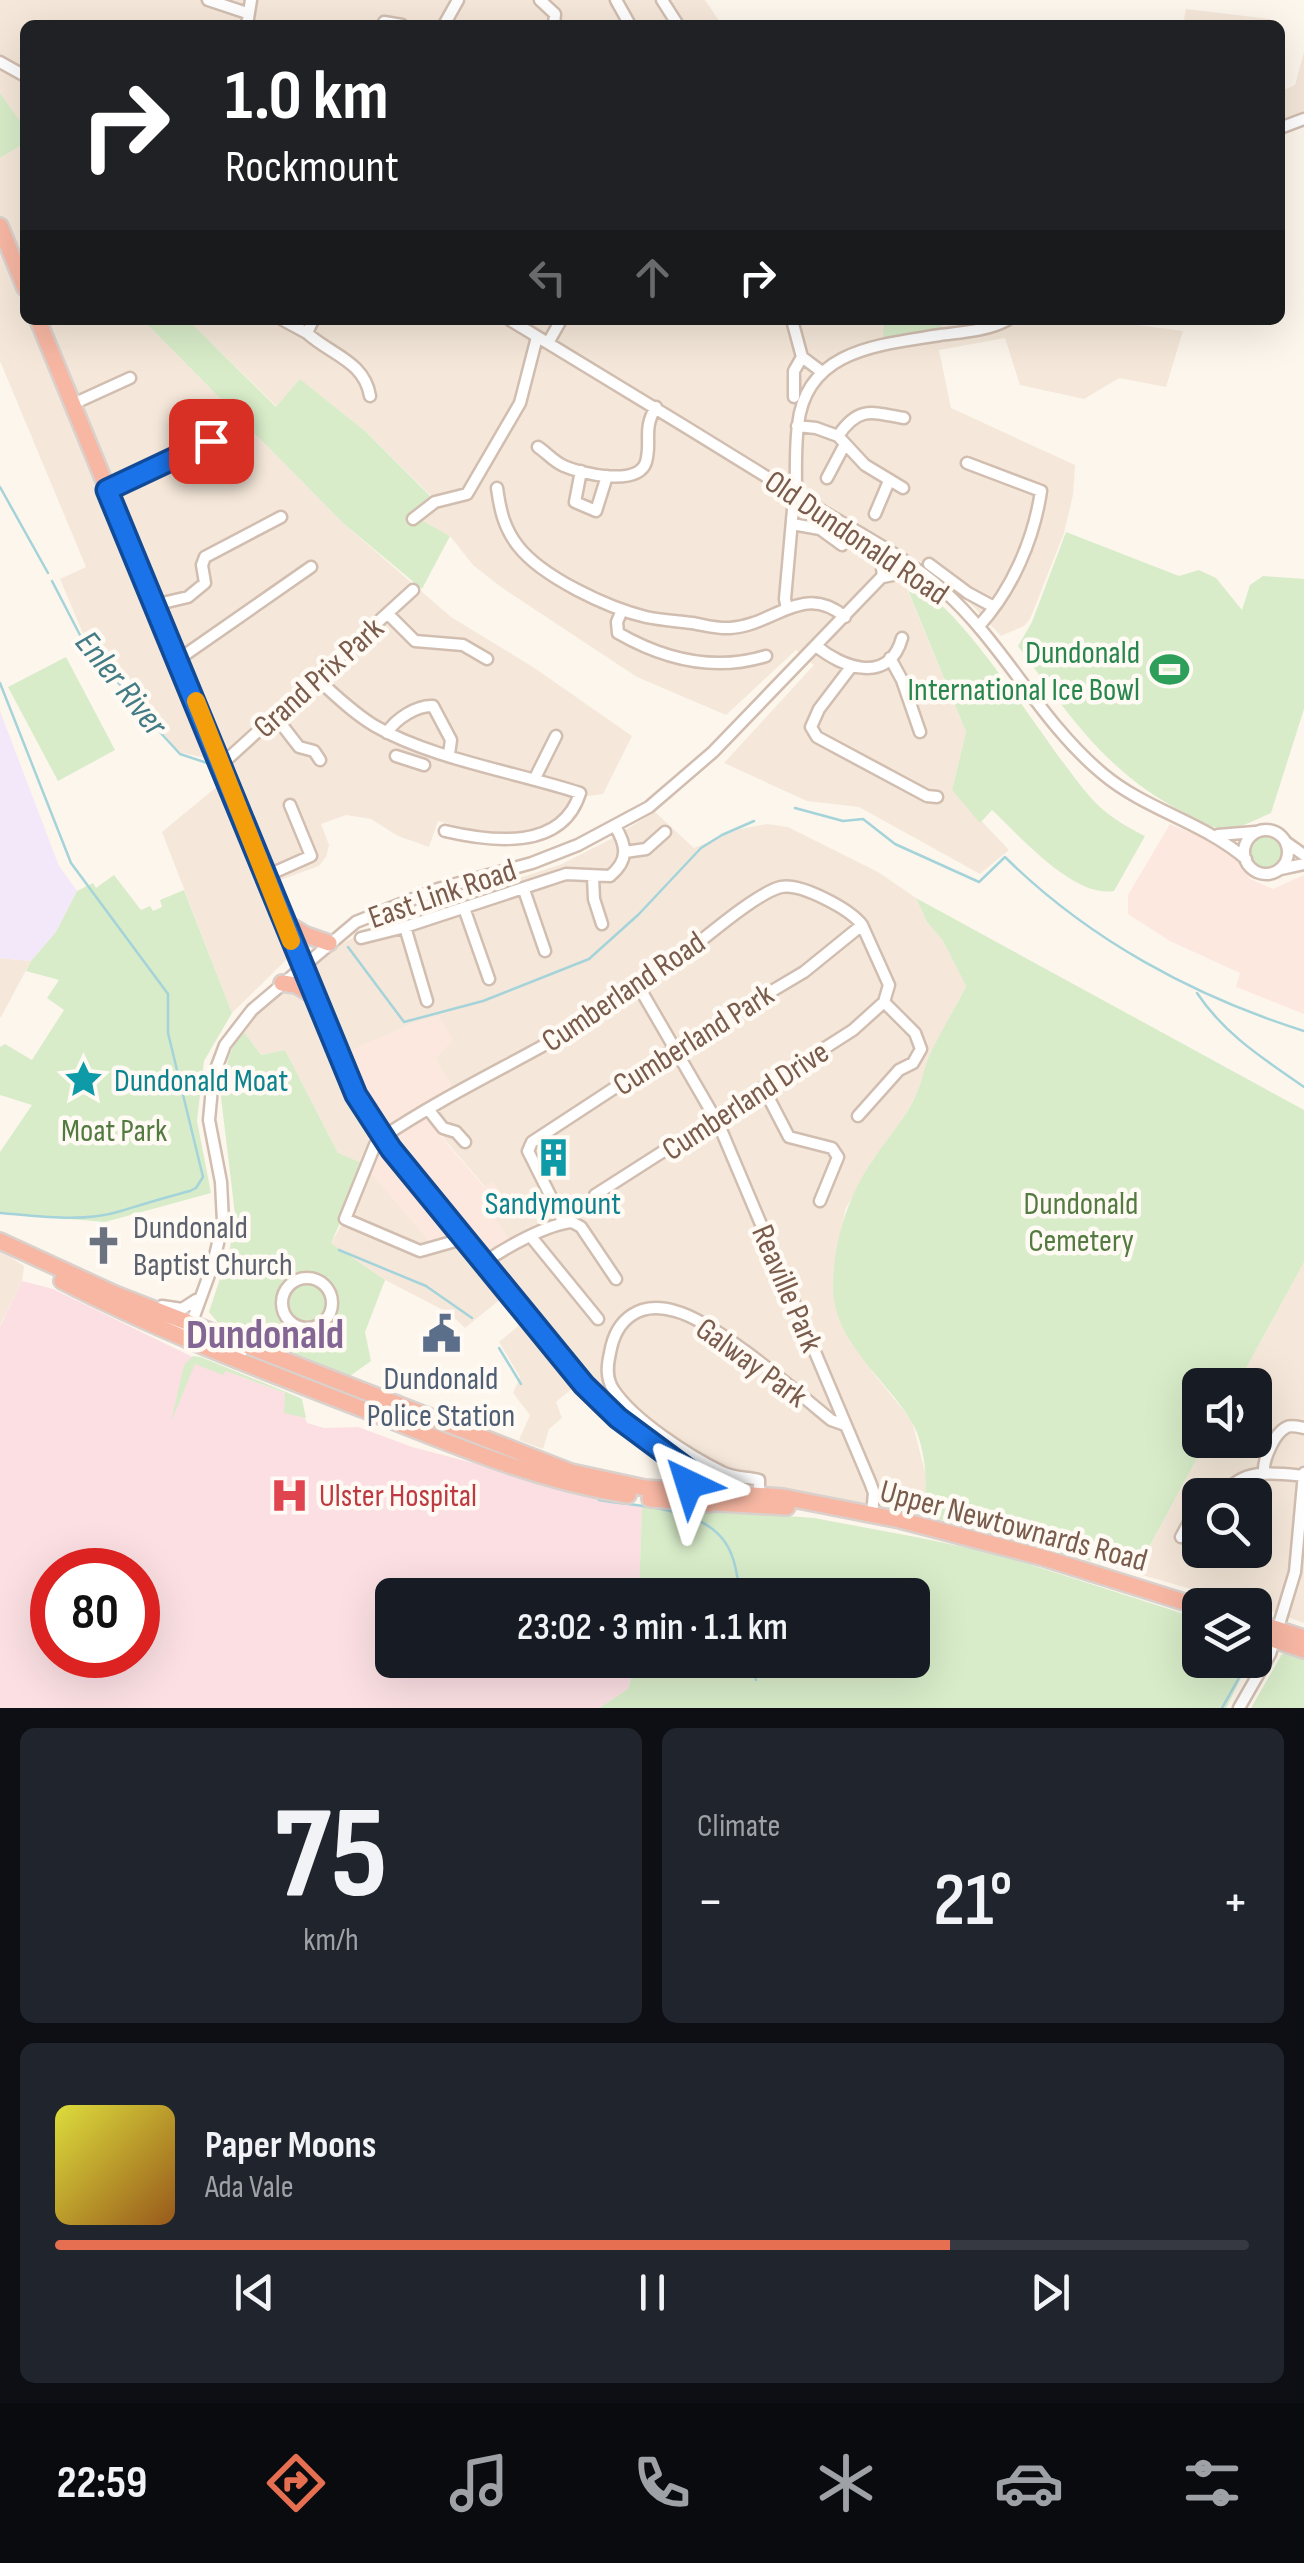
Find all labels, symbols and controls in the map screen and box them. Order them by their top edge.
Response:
text: 1.0 km [225,55,389,139]
icon: right [60,60,190,190]
text: Rockmount [225,140,399,195]
icon: left [520,250,575,305]
icon: ahead [625,250,680,305]
icon: right [730,250,785,305]
pin [169,399,254,484]
icon: arrive [184,414,239,469]
street label: Old Dundonald Road [757,462,955,614]
street label: Grand Prix Park [246,610,392,747]
water label: Enler River [66,623,177,746]
place label: Dundonald International Ice Bowl [908,634,1140,710]
sports icon: Dundonald International Ice Bowl [1149,649,1191,691]
street label: East Link Road [364,851,521,938]
street label: Cumberland Road [535,923,713,1061]
street label: Cumberland Park [606,976,781,1105]
street label: Cumberland Drive [655,1033,836,1170]
place icon: Dundonald Moat [63,1059,105,1101]
place label: Dundonald Moat [114,1062,288,1101]
park label: Moat Park [61,1112,167,1151]
building icon: Sandymount [532,1137,574,1179]
place label: Sandymount [485,1185,621,1224]
park label: Dundonald Cemetery [1024,1185,1138,1261]
place label: Dundonald Baptist Church [133,1209,293,1285]
street label: Reaville Park [742,1219,831,1358]
church icon: Dundonald Baptist Church [82,1224,124,1266]
district label: Dundonald [186,1310,344,1361]
street label: Galway Park [688,1310,814,1417]
public building icon: Dundonald Police Station [420,1312,462,1354]
place label: Dundonald Police Station [367,1360,515,1436]
map controls [1182,1368,1272,1678]
button: sound [1182,1368,1272,1458]
position arrow [637,1432,741,1536]
street label: Upper Newtownards Road [876,1472,1151,1581]
hospital icon: Ulster Hospital [268,1474,310,1516]
place label: Ulster Hospital [319,1477,477,1516]
button: search [1182,1478,1272,1568]
speed limit sign: 80 [30,1548,160,1678]
button: layers [1182,1588,1272,1678]
text: 23:02 · 3 min · 1.1 km [517,1605,788,1650]
text: 75 [274,1778,388,1934]
text: Climate [697,1807,780,1846]
text: 21° [933,1856,1013,1947]
text: − [697,1869,724,1936]
text: + [1222,1869,1249,1936]
text: km/h [303,1921,359,1960]
text: Paper Moons [205,2123,376,2168]
text: Ada Vale [205,2168,294,2207]
icon: previous [227,2265,282,2320]
icon: pause [625,2265,680,2320]
icon: next [1023,2265,1078,2320]
icon: directions [261,2448,331,2518]
icon: music [444,2448,514,2518]
icon: phone [627,2448,697,2518]
icon: climate [811,2448,881,2518]
icon: car [994,2448,1064,2518]
icon: filters [1177,2448,1247,2518]
text: 22:59 [57,2456,147,2511]

